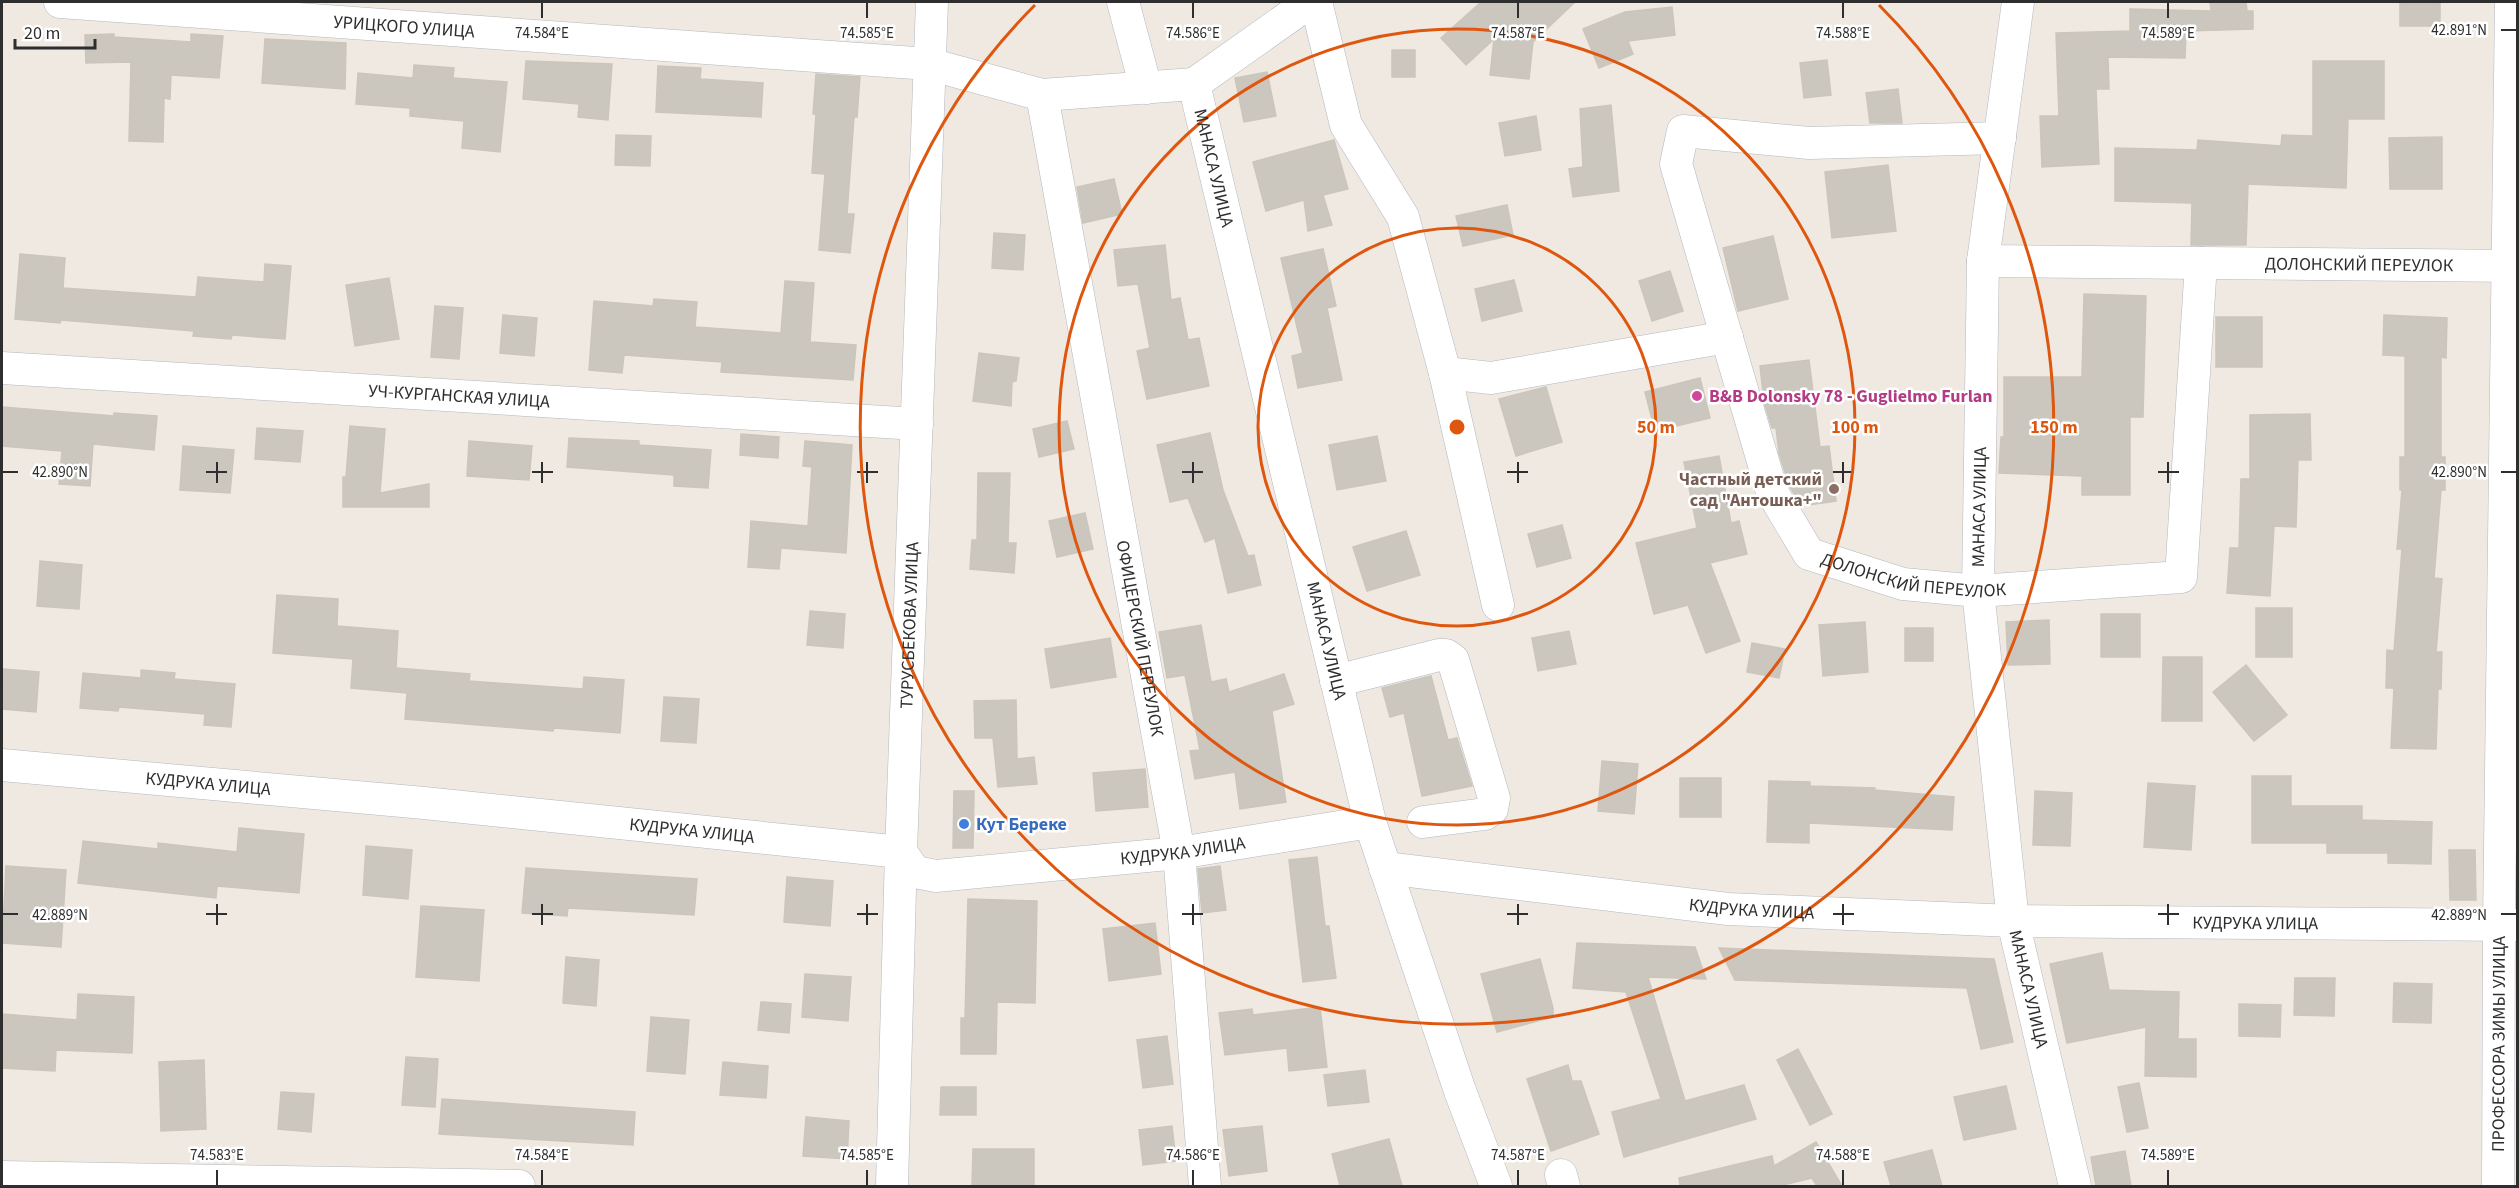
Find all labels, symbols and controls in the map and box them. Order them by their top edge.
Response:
street label: УРИЦКОГО УЛИЦА [333,10,476,45]
scale bar [15,12,94,50]
text: 42.891°N [2431,20,2487,41]
text: 20 m [24,21,60,46]
text: 74.584°E [515,23,569,44]
text: 74.585°E [840,23,894,44]
text: 74.586°E [1166,23,1220,44]
text: 74.587°E [1491,23,1545,44]
text: 74.588°E [1816,23,1870,44]
text: 74.589°E [2141,23,2195,44]
street label: МАНАСА УЛИЦА [1187,106,1240,230]
street label: ДОЛОНСКИЙ ПЕРЕУЛОК [2265,252,2454,278]
street label: УЧ-КУРГАНСКАЯ УЛИЦА [368,378,551,415]
place label: B&B Dolonsky 78 - Guglielmo Furlan [1709,384,1993,409]
marker: B&B Dolonsky 78 - Guglielmo Furlan [1690,389,1704,403]
text: 50 m [1637,415,1675,440]
text: 100 m [1831,415,1879,440]
text: 150 m [2030,415,2078,440]
centre of rings [1447,417,1467,437]
street label: МАНАСА УЛИЦА [1966,446,1993,567]
text: 42.890°N [32,462,88,483]
text: 42.890°N [2431,462,2487,483]
place label: Частный детский сад "Антошка+" [1679,467,1822,513]
marker: Частный детский сад "Антошка+" [1827,482,1841,496]
street label: ОФИЦЕРСКИЙ ПЕРЕУЛОК [1110,538,1170,739]
street label: ТУРУСБЕКОВА УЛИЦА [894,541,925,709]
street label: ДОЛОНСКИЙ ПЕРЕУЛОК [1818,547,2007,604]
street label: МАНАСА УЛИЦА [1300,579,1352,702]
street label: КУДРУКА УЛИЦА [144,766,272,802]
street label: КУДРУКА УЛИЦА [628,812,756,850]
place label: Кут Береке [976,812,1067,837]
marker: Кут Береке [957,817,971,831]
street label: КУДРУКА УЛИЦА [1119,830,1247,871]
street label: КУДРУКА УЛИЦА [1687,892,1815,926]
text: 42.889°N [32,905,88,926]
text: 42.889°N [2431,905,2487,926]
street label: КУДРУКА УЛИЦА [2192,910,2318,936]
street label: МАНАСА УЛИЦА [2002,927,2054,1051]
street label: ПРОФЕССОРА ЗИМЫ УЛИЦА [2486,936,2512,1152]
text: 74.583°E [190,1145,244,1166]
text: 74.584°E [515,1145,569,1166]
text: 74.585°E [840,1145,894,1166]
text: 74.586°E [1166,1145,1220,1166]
text: 74.587°E [1491,1145,1545,1166]
text: 74.588°E [1816,1145,1870,1166]
text: 74.589°E [2141,1145,2195,1166]

